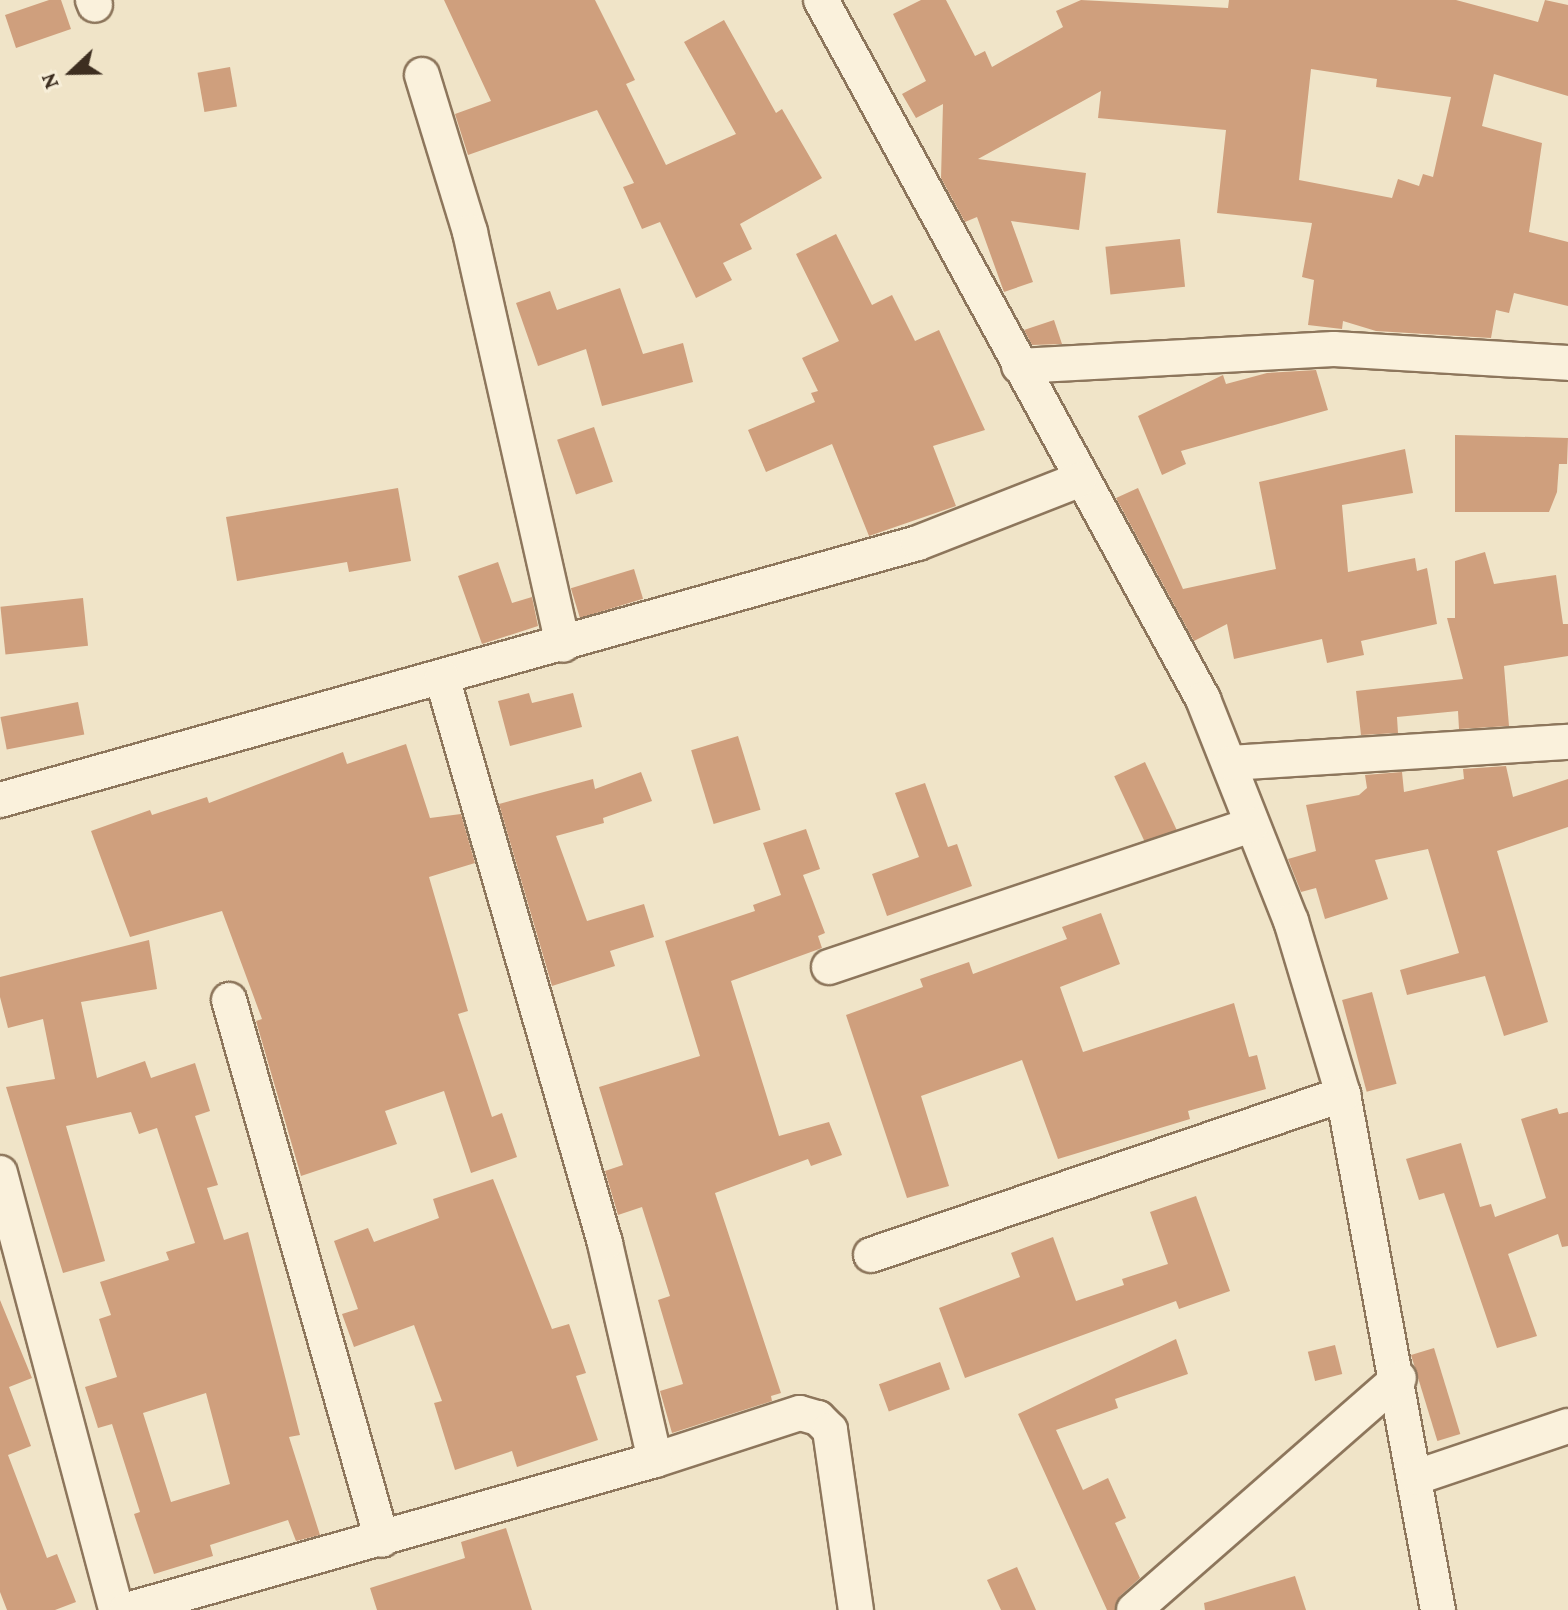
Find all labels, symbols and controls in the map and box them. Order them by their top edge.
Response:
north arrow [32,32,112,112]
text: N [35,70,64,93]

